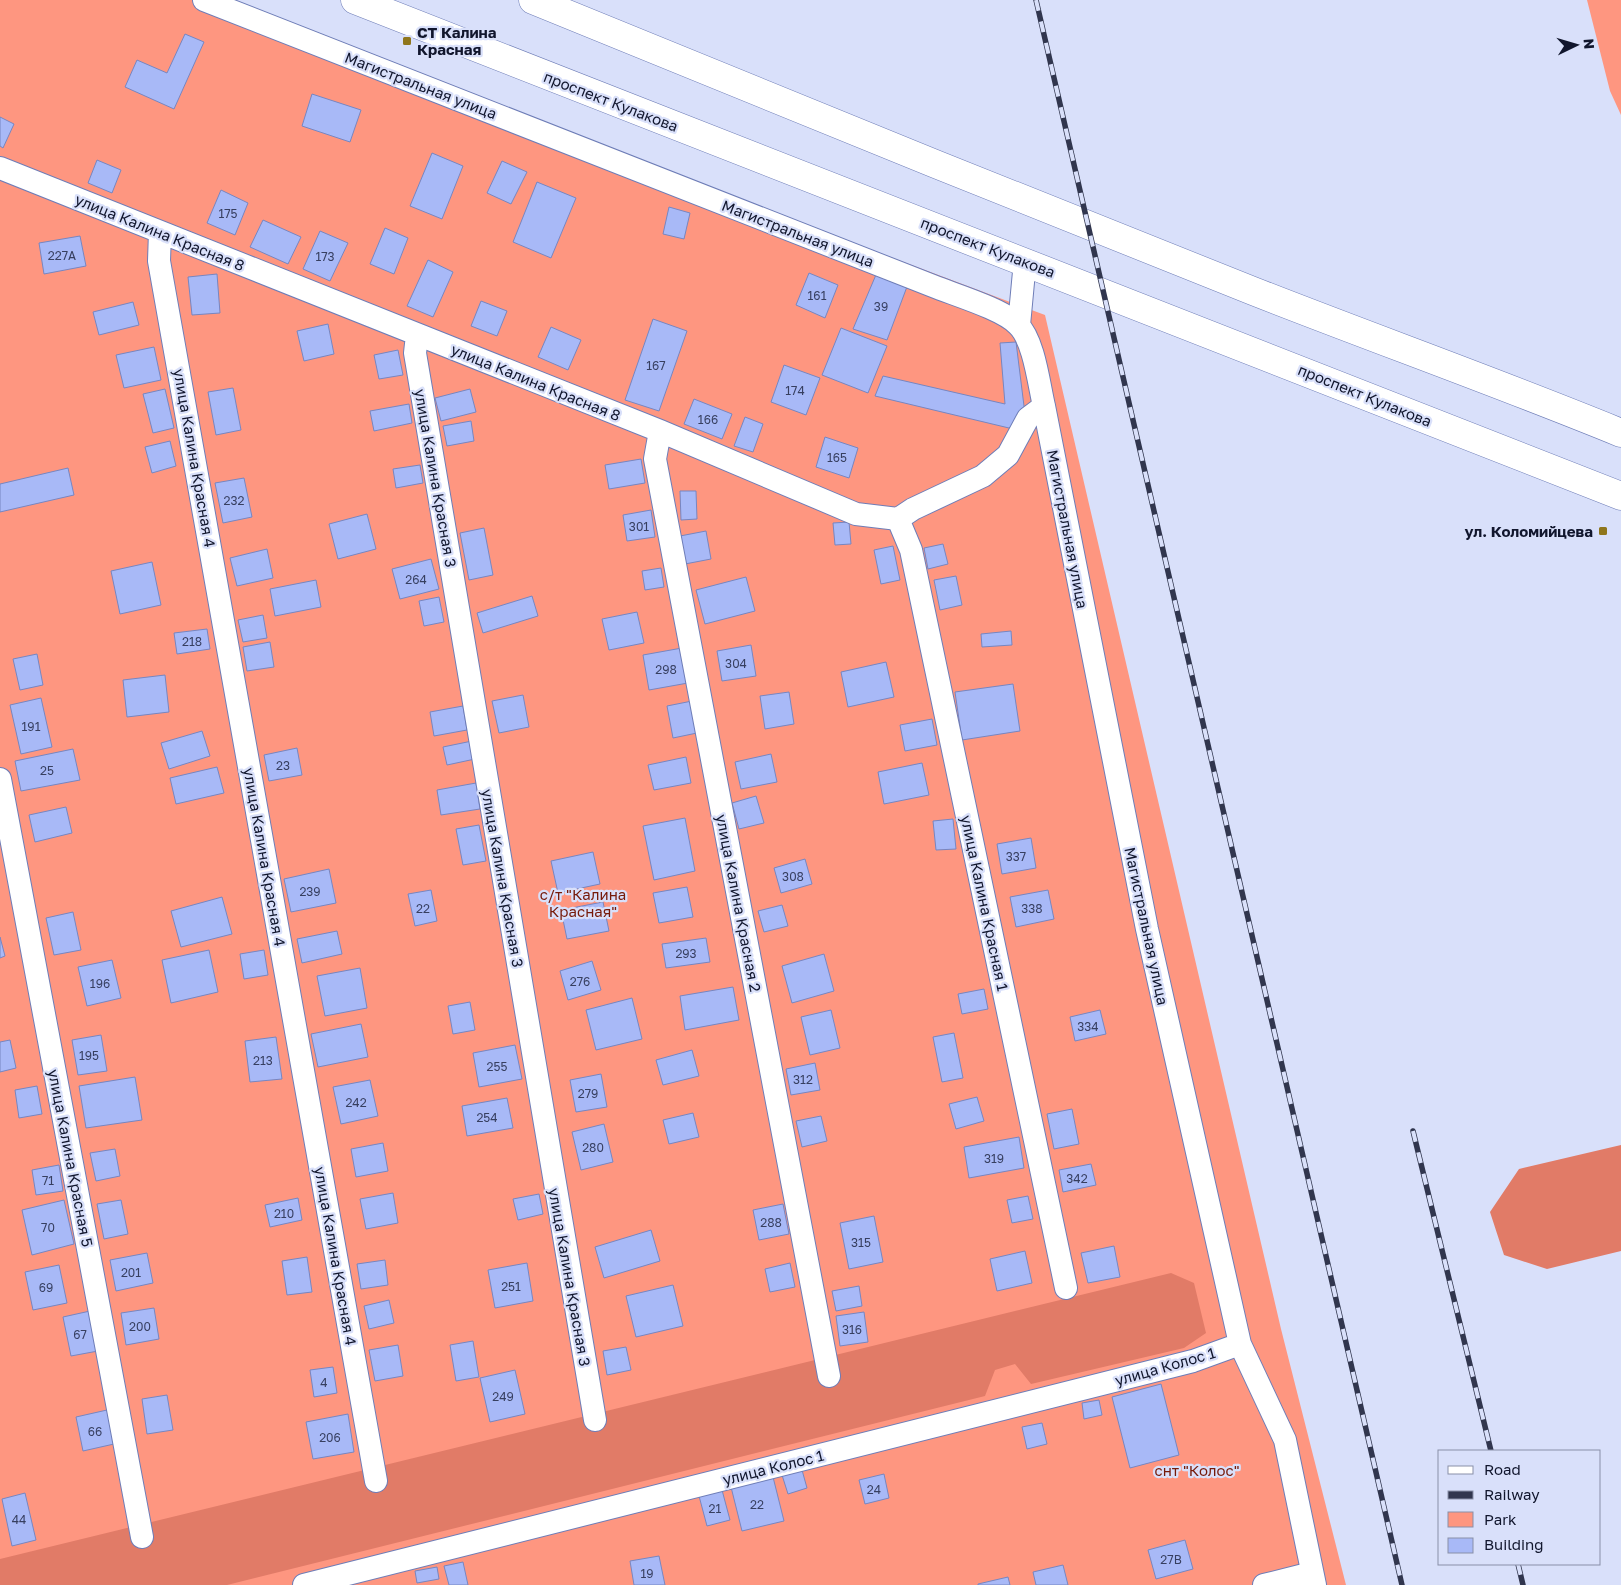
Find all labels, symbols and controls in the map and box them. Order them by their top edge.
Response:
north arrow [1551,20,1601,70]
place label: СТ Калина Красная [417,23,497,58]
marker: СТ Калина Красная [401,35,413,47]
text: N [1581,38,1598,50]
street label: Магистральная улица [343,48,499,122]
street label: проспект Кулакова [541,67,681,135]
street label: улица Калина Красная 8 [73,190,247,274]
street label: Магистральная улица [720,196,876,270]
house number: 175 [218,206,238,221]
street label: проспект Кулакова [918,213,1058,281]
house number: 227А [48,248,76,263]
house number: 173 [315,249,335,264]
house number: 161 [808,288,827,303]
house number: 39 [874,299,888,314]
street label: улица Калина Красная 8 [449,340,623,424]
house number: 167 [646,358,666,373]
street label: проспект Кулакова [1296,360,1434,430]
street label: улица Калина Красная 4 [170,367,220,549]
house number: 174 [785,383,805,398]
street label: улица Калина Красная 3 [411,387,461,569]
house number: 166 [698,412,718,427]
street label: Магистральная улица [1044,448,1092,610]
house number: 165 [827,450,847,465]
house number: 232 [224,493,245,508]
house number: 301 [629,519,649,534]
place label: ул. Коломийцева [1465,522,1593,540]
marker: ул. Коломийцева [1597,525,1609,537]
house number: 264 [405,572,427,587]
house number: 218 [182,634,202,649]
house number: 304 [725,656,747,671]
house number: 298 [655,662,677,677]
house number: 191 [22,719,41,734]
house number: 23 [276,758,290,773]
house number: 25 [40,763,54,778]
street label: улица Калина Красная 4 [240,766,290,948]
street label: улица Калина Красная 3 [478,787,528,969]
street label: улица Калина Красная 2 [713,813,765,993]
street label: улица Калина Красная 1 [958,813,1012,993]
street label: Магистральная улица [1121,845,1173,1007]
house number: 337 [1006,849,1026,864]
house number: 308 [782,869,804,884]
house number: 239 [299,884,321,899]
park label: с/т "Калина Красная" [540,885,626,920]
house number: 22 [416,901,430,916]
house number: 338 [1021,901,1043,916]
house number: 293 [675,946,697,961]
house number: 276 [570,974,590,989]
house number: 196 [90,976,110,991]
house number: 334 [1077,1019,1099,1034]
house number: 195 [79,1048,99,1063]
house number: 213 [253,1053,273,1068]
house number: 255 [487,1059,507,1074]
street label: улица Калина Красная 5 [45,1068,97,1248]
house number: 312 [793,1072,813,1087]
house number: 279 [578,1086,598,1101]
house number: 242 [345,1095,367,1110]
house number: 254 [476,1110,498,1125]
house number: 280 [582,1140,604,1155]
house number: 319 [984,1151,1004,1166]
street label: улица Калина Красная 4 [311,1165,361,1347]
house number: 342 [1066,1171,1088,1186]
house number: 71 [42,1173,54,1188]
street label: улица Калина Красная 3 [545,1186,595,1368]
house number: 210 [274,1206,294,1221]
house number: 288 [760,1215,782,1230]
house number: 70 [41,1220,55,1235]
house number: 315 [851,1235,871,1250]
house number: 201 [121,1265,141,1280]
house number: 251 [501,1279,521,1294]
house number: 69 [39,1280,53,1295]
house number: 200 [129,1319,151,1334]
house number: 316 [842,1322,862,1337]
house number: 67 [73,1327,87,1342]
street label: улица Колос 1 [1113,1343,1217,1389]
house number: 4 [320,1375,328,1390]
house number: 249 [492,1389,514,1404]
house number: 66 [88,1424,102,1439]
house number: 206 [319,1430,341,1445]
street label: улица Колос 1 [720,1446,826,1488]
legend [1438,1450,1601,1565]
text: Road [1484,1460,1521,1478]
park label: снт "Колос" [1155,1461,1239,1479]
house number: 24 [867,1482,881,1497]
text: Railway [1484,1485,1540,1503]
house number: 22 [750,1497,764,1512]
house number: 21 [709,1501,722,1516]
text: Park [1484,1510,1517,1528]
house number: 44 [12,1512,26,1527]
text: Building [1484,1535,1544,1553]
house number: 27В [1160,1552,1182,1567]
house number: 19 [640,1566,654,1581]

